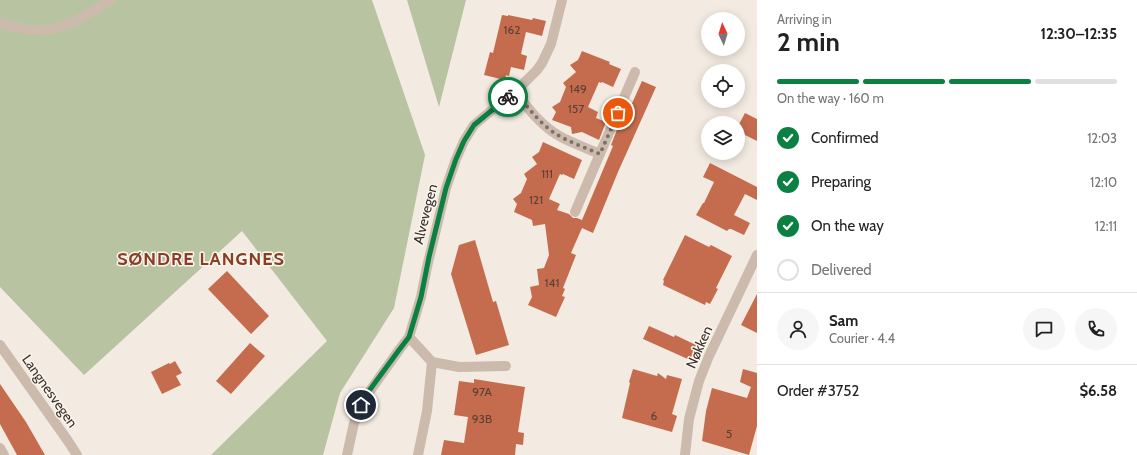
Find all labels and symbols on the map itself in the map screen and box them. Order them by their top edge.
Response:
north arrow [701,12,745,56]
house number: 162 [503,22,521,37]
courier [488,77,528,117]
house number: 149 [569,81,587,96]
pin [601,96,635,130]
house number: 157 [568,101,584,116]
house number: 111 [541,166,553,181]
street label: Alvevegen [409,182,441,246]
house number: 121 [529,192,543,207]
district label: SØNDRE LANGNES [117,248,285,270]
house number: 141 [545,275,559,290]
street label: Nøkken [682,323,716,371]
street label: Langnesvegen [18,351,82,431]
house number: 97A [472,384,492,399]
pin [344,388,378,422]
house number: 6 [651,408,658,423]
house number: 93B [472,411,492,426]
house number: 5 [726,426,732,441]

